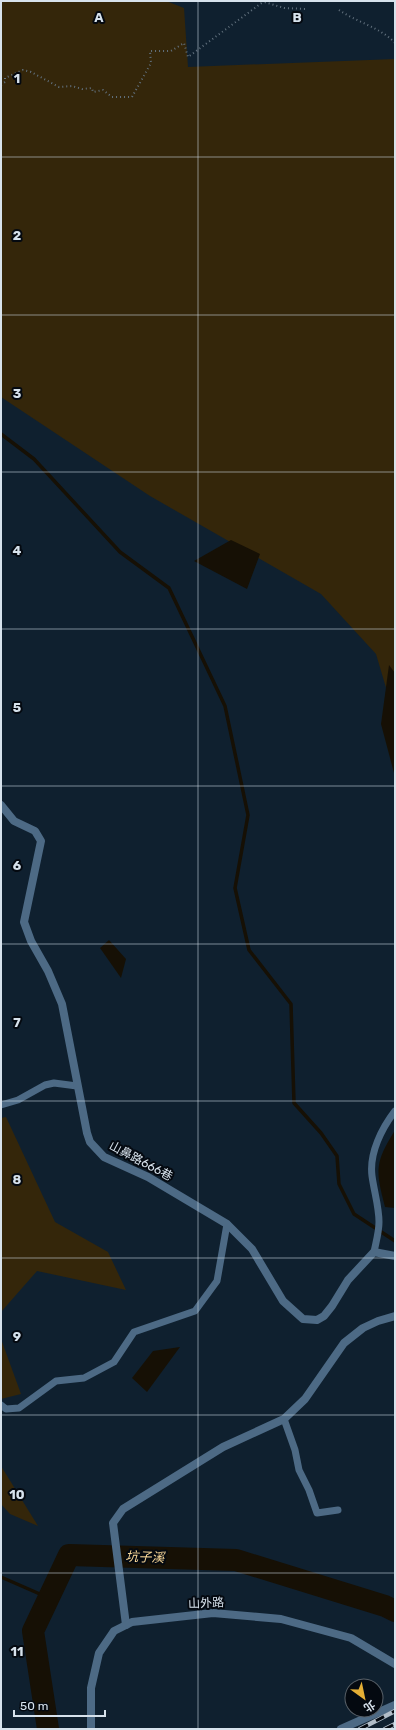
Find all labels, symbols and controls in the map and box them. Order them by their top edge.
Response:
text: A [94,10,104,25]
text: B [292,10,302,25]
text: 1 [14,71,20,86]
text: 2 [13,228,21,243]
text: 3 [13,386,22,401]
text: 4 [13,543,22,558]
text: 5 [13,700,21,715]
text: 6 [13,858,22,873]
text: 7 [13,1015,21,1030]
street label: 山鼻路666巷 [107,1138,175,1184]
text: 8 [13,1172,22,1187]
text: 9 [13,1329,21,1344]
text: 10 [9,1487,25,1502]
water label: 坑子溪 [125,1549,167,1565]
street label: 山外路 [188,1595,224,1611]
text: 11 [11,1644,23,1659]
north arrow [344,1678,384,1718]
scale bar [14,1692,105,1718]
text: 北 [361,1698,377,1714]
text: 50 m [20,1699,48,1713]

